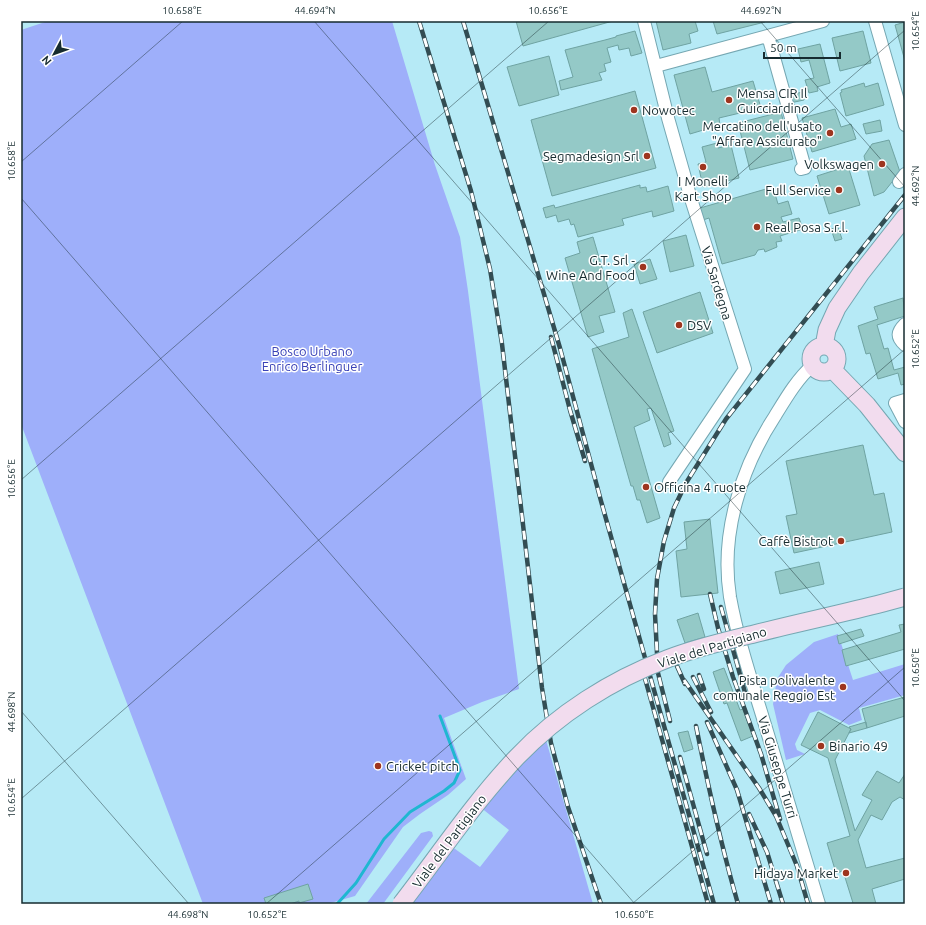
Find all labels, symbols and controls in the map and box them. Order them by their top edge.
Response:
text: 10.658°E [162,5,202,16]
text: 44.694°N [294,5,336,16]
text: 10.656°E [528,5,568,16]
text: 44.692°N [740,5,782,16]
text: 10.654°E [910,11,921,51]
north arrow [34,34,74,74]
scale bar [764,34,840,60]
text: 50 m [770,41,797,54]
text: N [39,54,54,68]
place label: Mensa CIR Il Guicciardino [737,86,809,115]
marker: Mensa CIR Il Guicciardino [724,95,734,105]
place label: Nowotec [642,103,695,117]
marker: Nowotec [629,105,639,115]
place label: Mercatino dell'usato "Affare Assicurato" [702,119,822,148]
marker: Mercatino dell'usato "Affare Assicurato" [825,128,835,138]
text: 10.658°E [6,141,17,181]
place label: Segmadesign Srl [543,149,640,163]
marker: Segmadesign Srl [642,151,652,161]
place label: Volkswagen [804,157,874,171]
marker: Volkswagen [877,159,887,169]
marker: I Monelli Kart Shop [698,162,708,172]
text: 44.692°N [910,165,921,207]
place label: I Monelli Kart Shop [674,174,732,203]
place label: Full Service [765,183,831,197]
marker: Full Service [834,185,844,195]
place label: Real Posa S.r.l. [765,220,848,234]
marker: Real Posa S.r.l. [752,222,762,232]
street label: Via Sardegna [699,244,735,322]
place label: G.T. Srl - Wine And Food [546,253,635,282]
marker: G.T. Srl - Wine And Food [638,262,648,272]
place label: DSV [687,318,712,332]
marker: DSV [674,320,684,330]
text: 10.652°E [910,329,921,369]
park label: Bosco Urbano Enrico Berlinguer [262,344,362,373]
text: 10.656°E [6,459,17,499]
place label: Officina 4 ruote [654,480,746,494]
marker: Officina 4 ruote [641,482,651,492]
place label: Caffè Bistrot [758,534,833,548]
marker: Caffè Bistrot [836,536,846,546]
street label: Viale del Partigiano [656,624,768,670]
text: 10.650°E [910,648,921,688]
place label: Pista polivalente comunale Reggio Est [713,673,835,702]
marker: Pista polivalente comunale Reggio Est [838,682,848,692]
text: 44.698°N [6,691,17,733]
street label: Via Giuseppe Turri [756,714,800,820]
place label: Binario 49 [829,739,888,753]
marker: Binario 49 [816,741,826,751]
place label: Cricket pitch [386,759,459,773]
marker: Cricket pitch [373,761,383,771]
text: 10.654°E [6,778,17,818]
street label: Viale del Partigiano [409,792,489,890]
place label: Hidaya Market [754,866,838,880]
marker: Hidaya Market [841,868,851,878]
text: 44.698°N [167,909,209,920]
text: 10.652°E [247,909,287,920]
text: 10.650°E [614,909,654,920]

